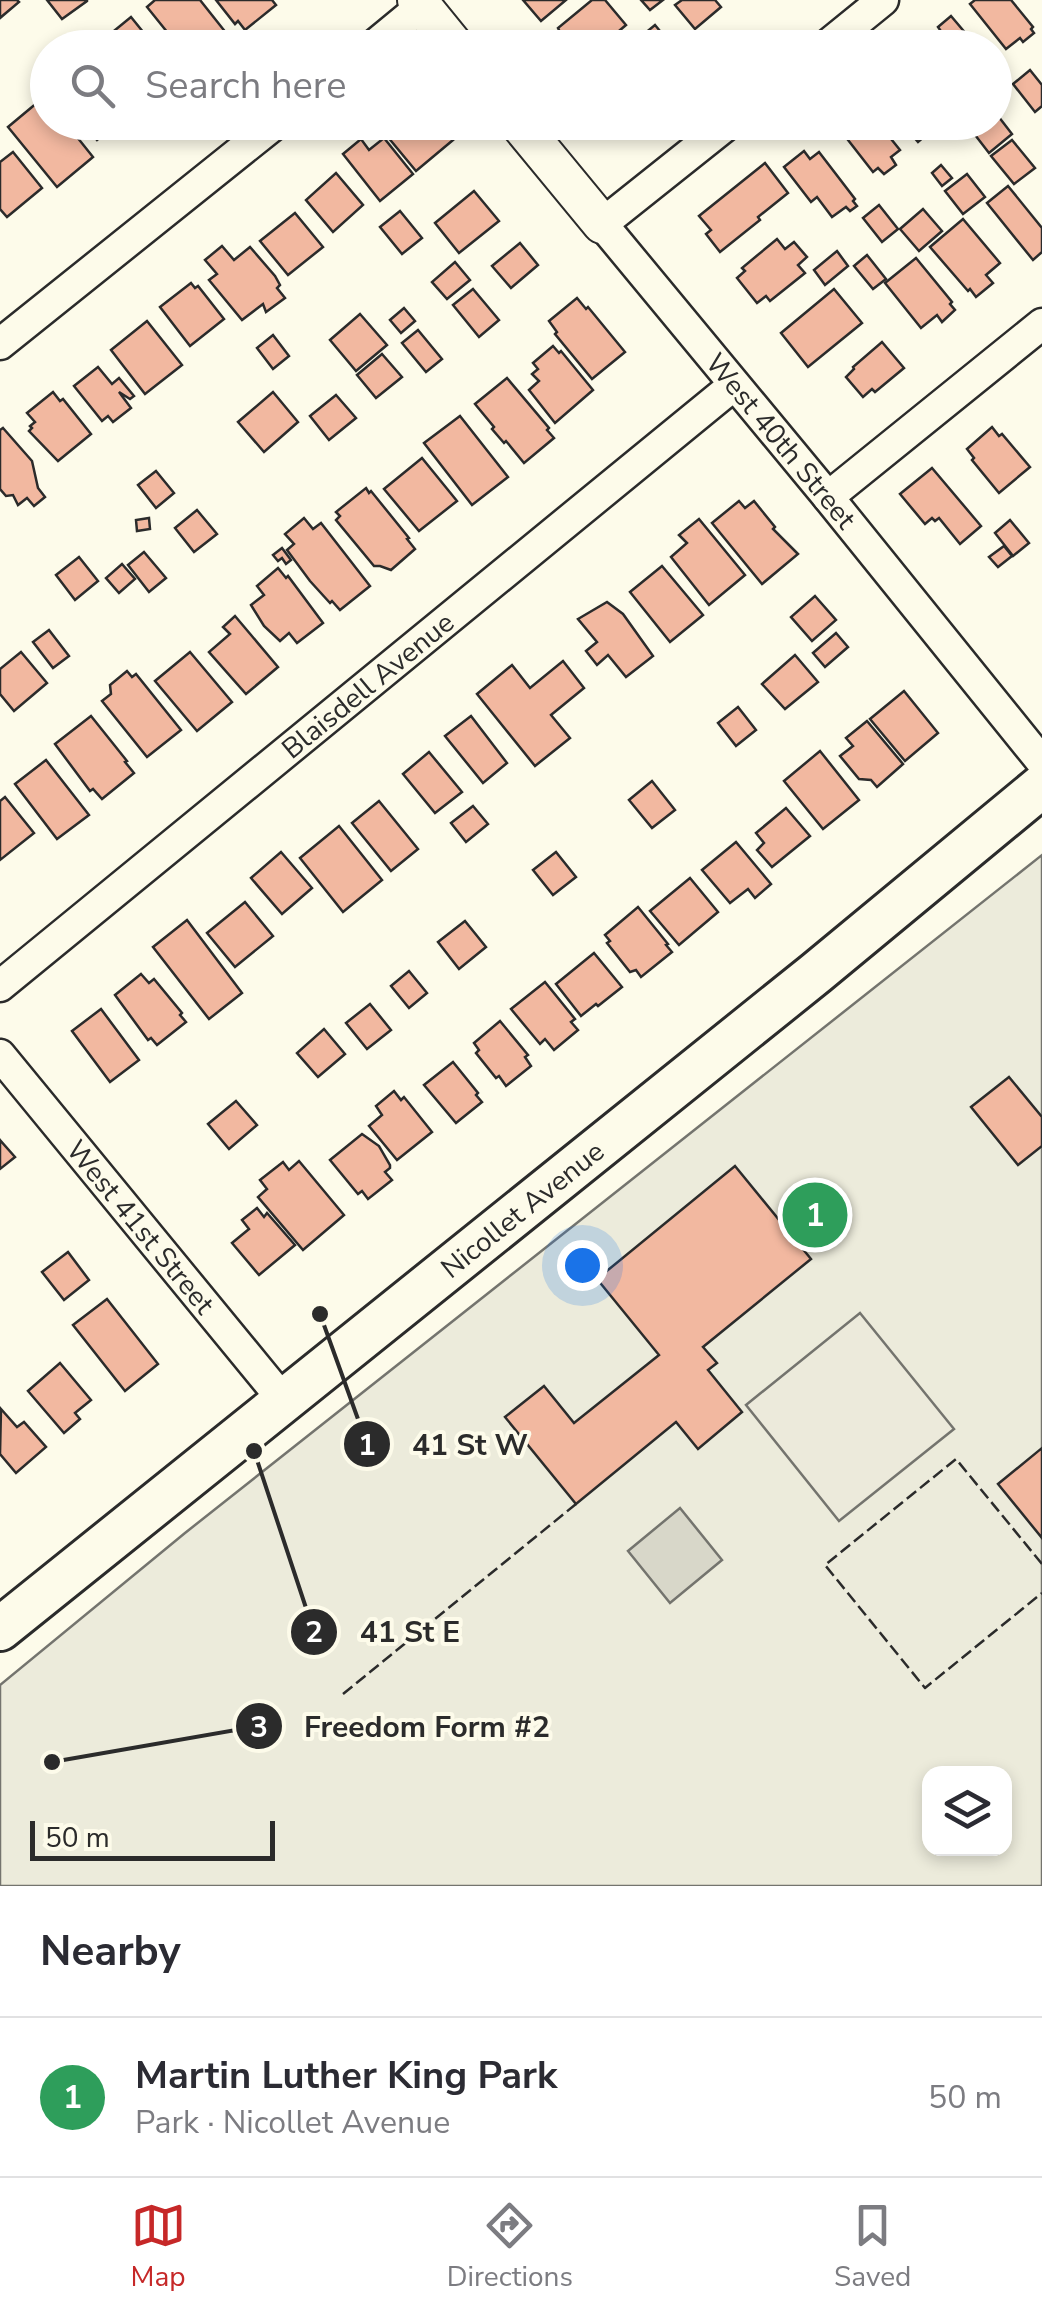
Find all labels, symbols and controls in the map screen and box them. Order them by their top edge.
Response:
search box [30,30,1012,140]
icon: search [65,58,120,113]
text: Search here [145,60,346,111]
street label: West 40th Street [697,345,865,537]
street label: Blaisdell Avenue [274,604,462,768]
street label: West 41st Street [57,1132,223,1322]
street label: Nicollet Avenue [433,1133,612,1287]
pin: 1 [782,1178,848,1252]
your location [557,1240,608,1291]
callout: 41 St W [342,1414,548,1474]
text: 1 [358,1425,376,1466]
text: 41 St W [412,1425,528,1466]
callout: 41 St E [289,1602,480,1662]
text: 2 [305,1612,323,1653]
text: 41 St E [360,1612,460,1653]
callout: Freedom Form #2 [234,1696,570,1756]
text: 3 [250,1707,268,1748]
text: Freedom Form #2 [304,1707,550,1748]
map controls [922,1766,1012,1856]
button: layers [922,1766,1012,1856]
scale bar [30,1816,275,1860]
text: 50 m [45,1819,110,1857]
text: Nearby [40,1923,181,1980]
text: Martin Luther King Park [135,2050,557,2101]
text: 1 [63,2076,82,2119]
text: 50 m [928,2076,1002,2119]
text: Park · Nicollet Avenue [135,2101,450,2144]
tab: Map [131,2198,186,2296]
tab: Directions [447,2198,573,2296]
tab: Saved [834,2198,911,2296]

